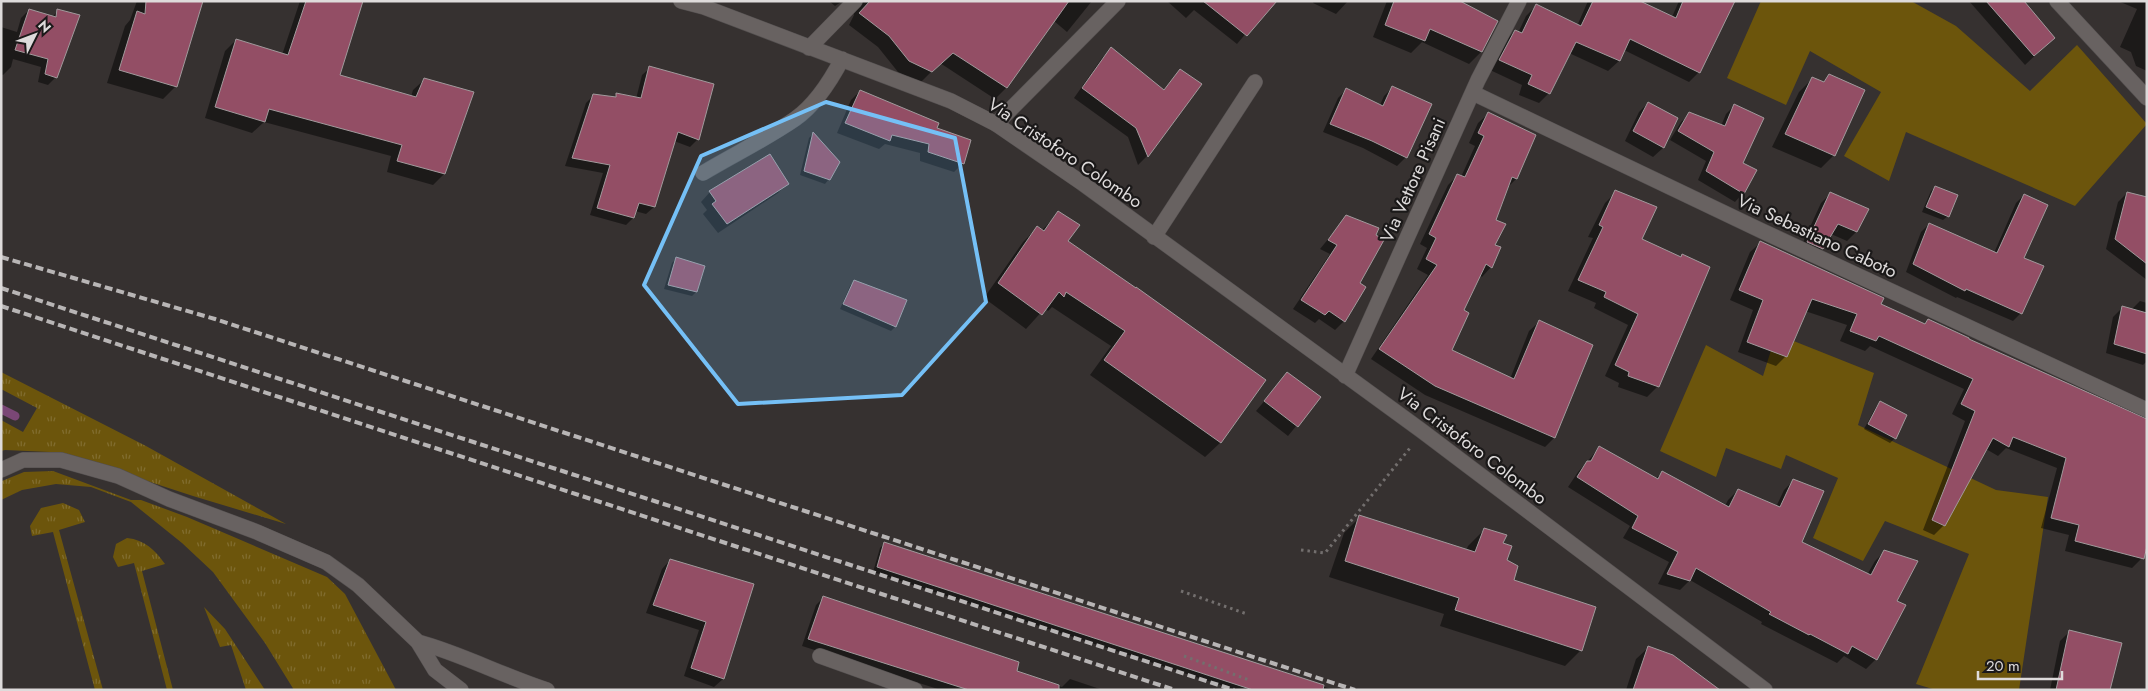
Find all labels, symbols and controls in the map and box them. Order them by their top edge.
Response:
north arrow [10,10,60,60]
text: N [34,15,56,37]
street label: Via Cristoforo Colombo [982,91,1148,215]
street label: Via Vettore Pisani [1374,114,1452,246]
street label: Via Sebastiano Caboto [1733,188,1901,285]
street label: Via Cristoforo Colombo [1392,381,1552,511]
scale bar [1978,648,2062,680]
text: 20 m [1986,655,2020,677]

